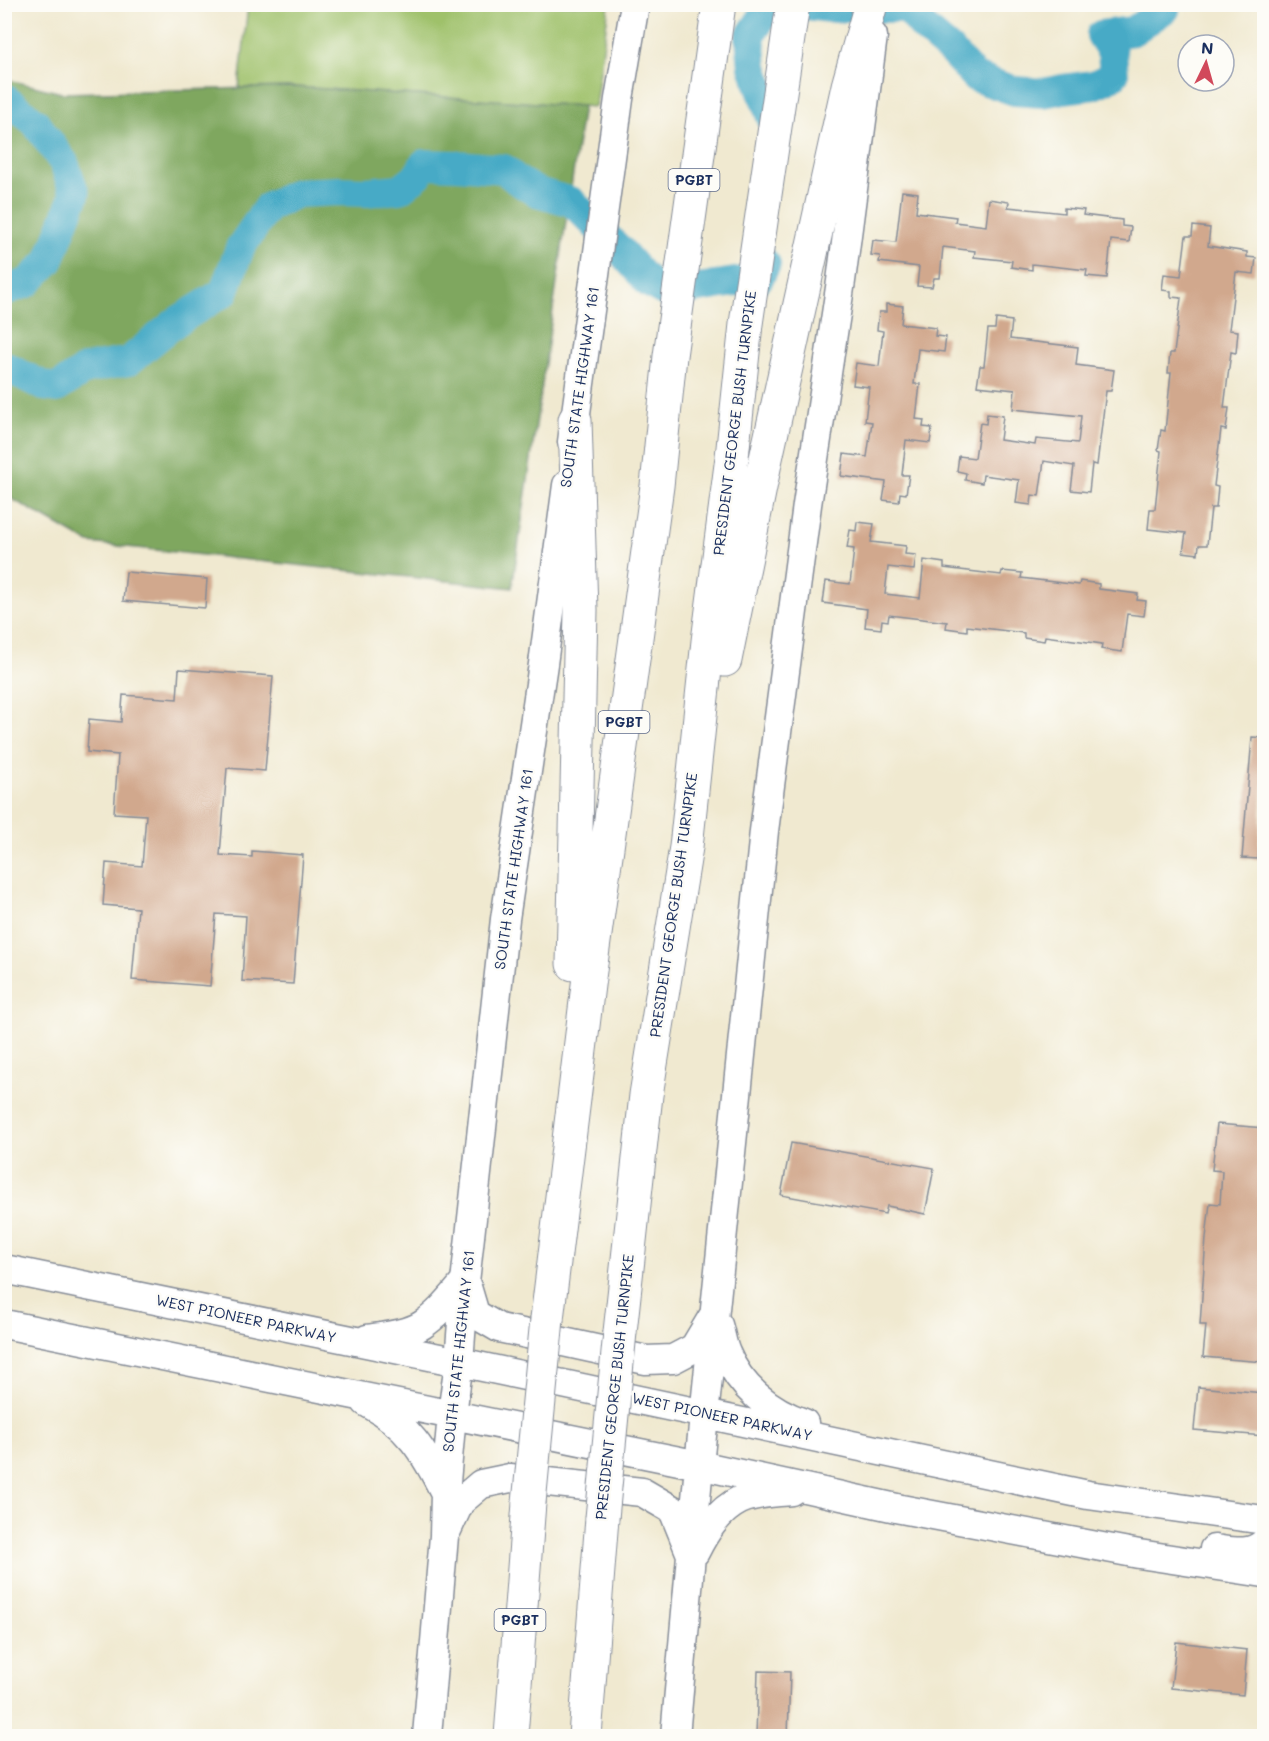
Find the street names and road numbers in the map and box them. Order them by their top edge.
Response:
road number: PGBT [668,169,720,191]
street label: SOUTH STATE HIGHWAY 161 [555,285,603,489]
street label: PRESIDENT GEORGE BUSH TURNPIKE [708,289,760,557]
road number: PGBT [598,711,650,733]
street label: SOUTH STATE HIGHWAY 161 [489,767,537,971]
street label: PRESIDENT GEORGE BUSH TURNPIKE [645,771,702,1038]
street label: SOUTH STATE HIGHWAY 161 [437,1249,479,1453]
street label: PRESIDENT GEORGE BUSH TURNPIKE [590,1253,638,1521]
street label: WEST PIONEER PARKWAY [154,1289,338,1347]
street label: WEST PIONEER PARKWAY [630,1387,814,1445]
road number: PGBT [494,1609,546,1631]

